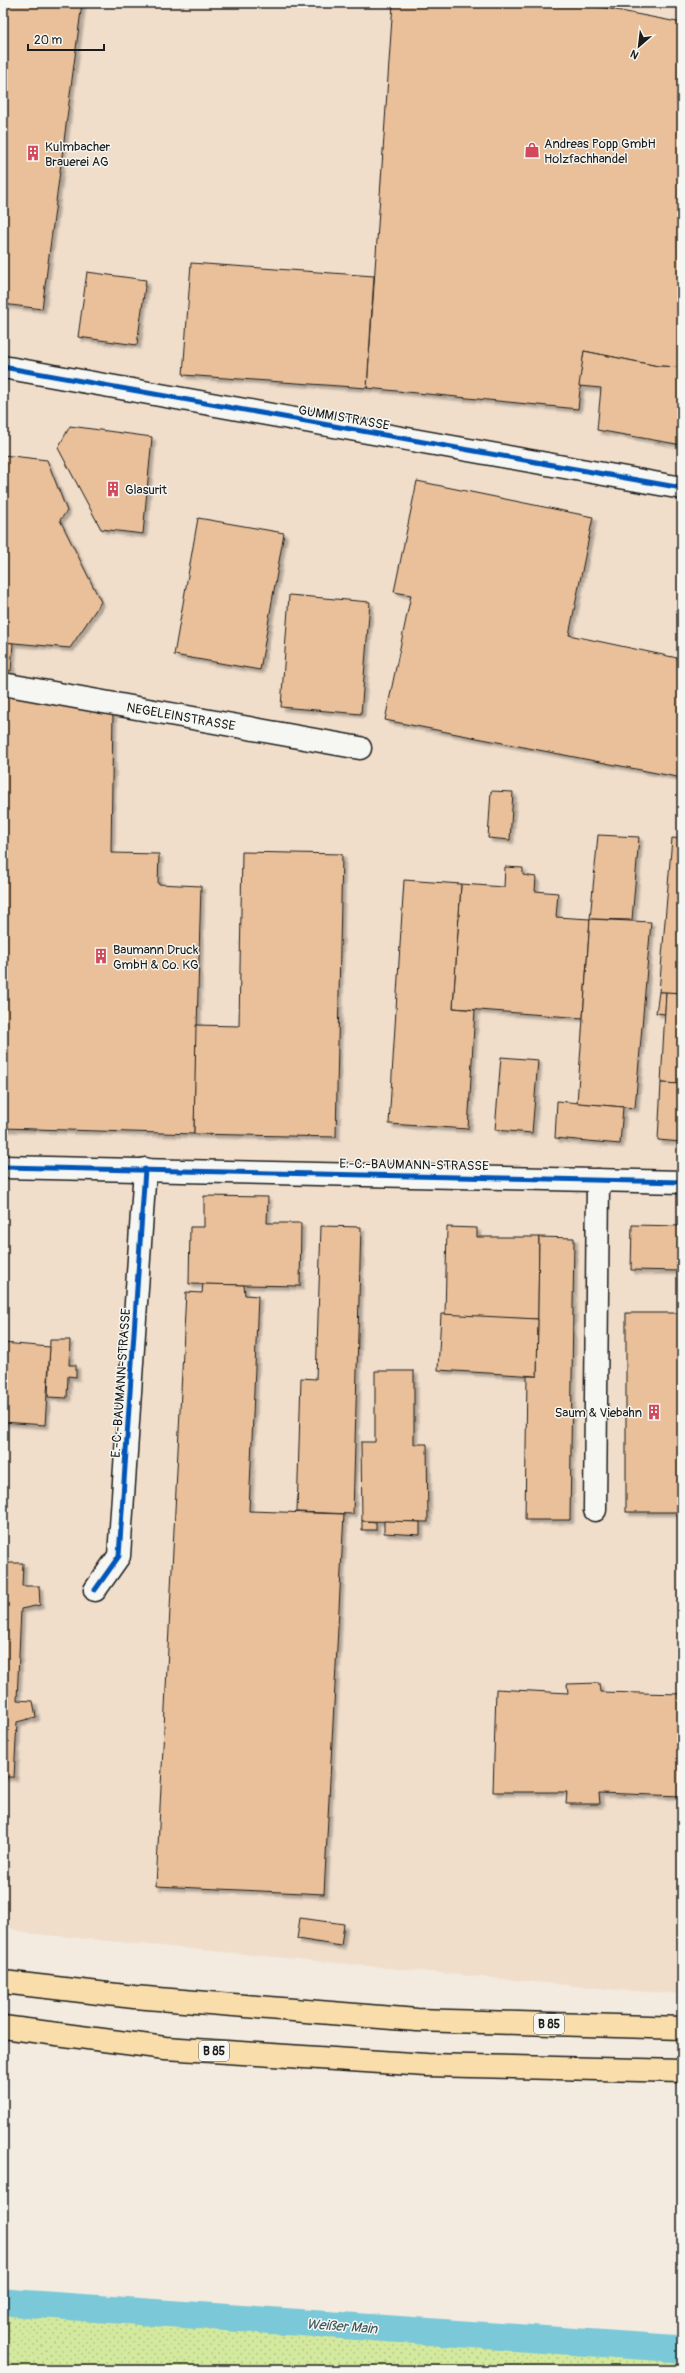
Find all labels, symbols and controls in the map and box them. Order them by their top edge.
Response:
scale bar [28,26,104,52]
north arrow [619,26,659,66]
text: 20 m [34,33,63,48]
text: N [628,47,641,62]
place label: Andreas Popp GmbH Holzfachhandel [544,136,656,167]
place label: Kulmbacher Brauerei AG [45,139,111,170]
shop icon: Andreas Popp GmbH Holzfachhandel [523,141,541,159]
building icon: Kulmbacher Brauerei AG [24,144,42,162]
street label: GUMMISTRASSE [297,402,391,434]
building icon: Glasurit [104,480,122,498]
place label: Glasurit [125,482,168,498]
street label: NEGELEINSTRASSE [125,700,237,734]
place label: Baumann Druck GmbH & Co. KG [113,942,199,973]
building icon: Baumann Druck GmbH & Co. KG [92,947,110,965]
street label: E.-C.-BAUMANN-STRASSE [339,1156,489,1174]
street label: E.-C.-BAUMANN-STRASSE [108,1308,134,1458]
building icon: Saum & Viebahn [645,1403,663,1421]
place label: Saum & Viebahn [555,1405,642,1421]
road number: B 85 [534,2014,564,2034]
road number: B 85 [199,2041,229,2061]
water label: Weißer Main [306,2316,379,2338]

